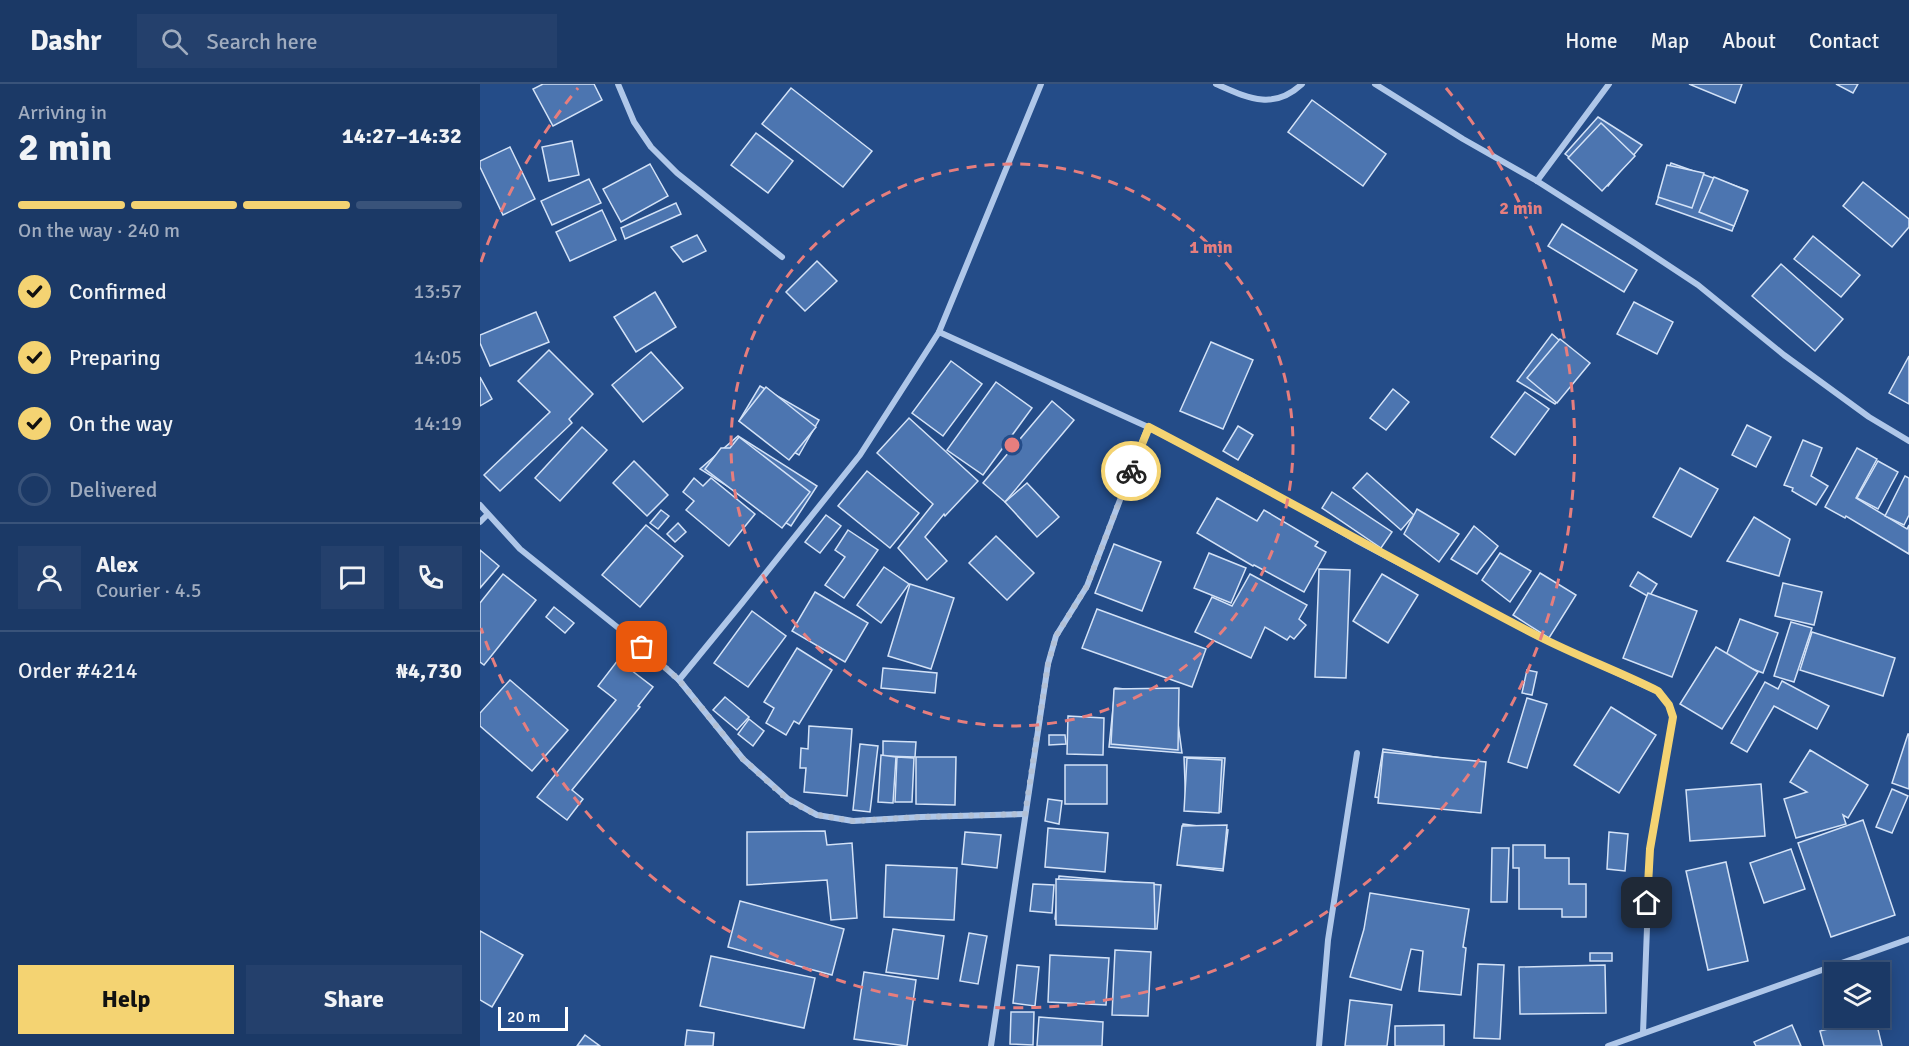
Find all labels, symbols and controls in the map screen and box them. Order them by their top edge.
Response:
search box [137,14,557,68]
text: Dashr [30,24,101,58]
icon: search [158,25,191,58]
text: Search here [206,28,317,55]
text: Home [1565,28,1618,54]
text: Map [1651,28,1689,54]
text: About [1722,28,1776,54]
text: Contact [1809,28,1879,54]
text: Arriving in [18,100,107,125]
text: 14:27–14:32 [342,122,462,149]
text: 2 min [18,123,112,171]
text: 2 min [1499,197,1543,219]
text: On the way · 240 m [18,218,180,243]
text: 1 min [1189,236,1233,258]
icon: check [18,275,51,308]
text: Confirmed [69,278,167,305]
text: 13:57 [413,279,462,304]
icon: check [18,341,51,374]
text: Preparing [69,344,161,371]
text: 14:05 [413,345,462,370]
icon: check [18,407,51,440]
text: On the way [69,410,173,437]
text: 14:19 [413,411,462,436]
centre of rings [1002,435,1022,455]
courier [1101,441,1161,501]
icon: bike [1115,455,1148,488]
text: Delivered [69,476,157,503]
button: person [18,546,81,609]
button: chat [321,546,384,609]
button: phone [399,546,462,609]
text: Alex [96,551,138,578]
text: Courier · 4.5 [96,578,202,603]
pin [616,621,667,672]
icon: bag [625,630,658,663]
text: Order #4214 [18,657,138,684]
text: ₦4,730 [396,657,462,684]
pin [1621,877,1672,928]
icon: home [1630,886,1663,919]
map controls [1824,962,1890,1028]
button: layers [1824,962,1890,1028]
button: Help [18,965,234,1034]
button: Share [246,965,462,1034]
scale bar [498,1004,568,1032]
text: 20 m [507,1007,541,1027]

